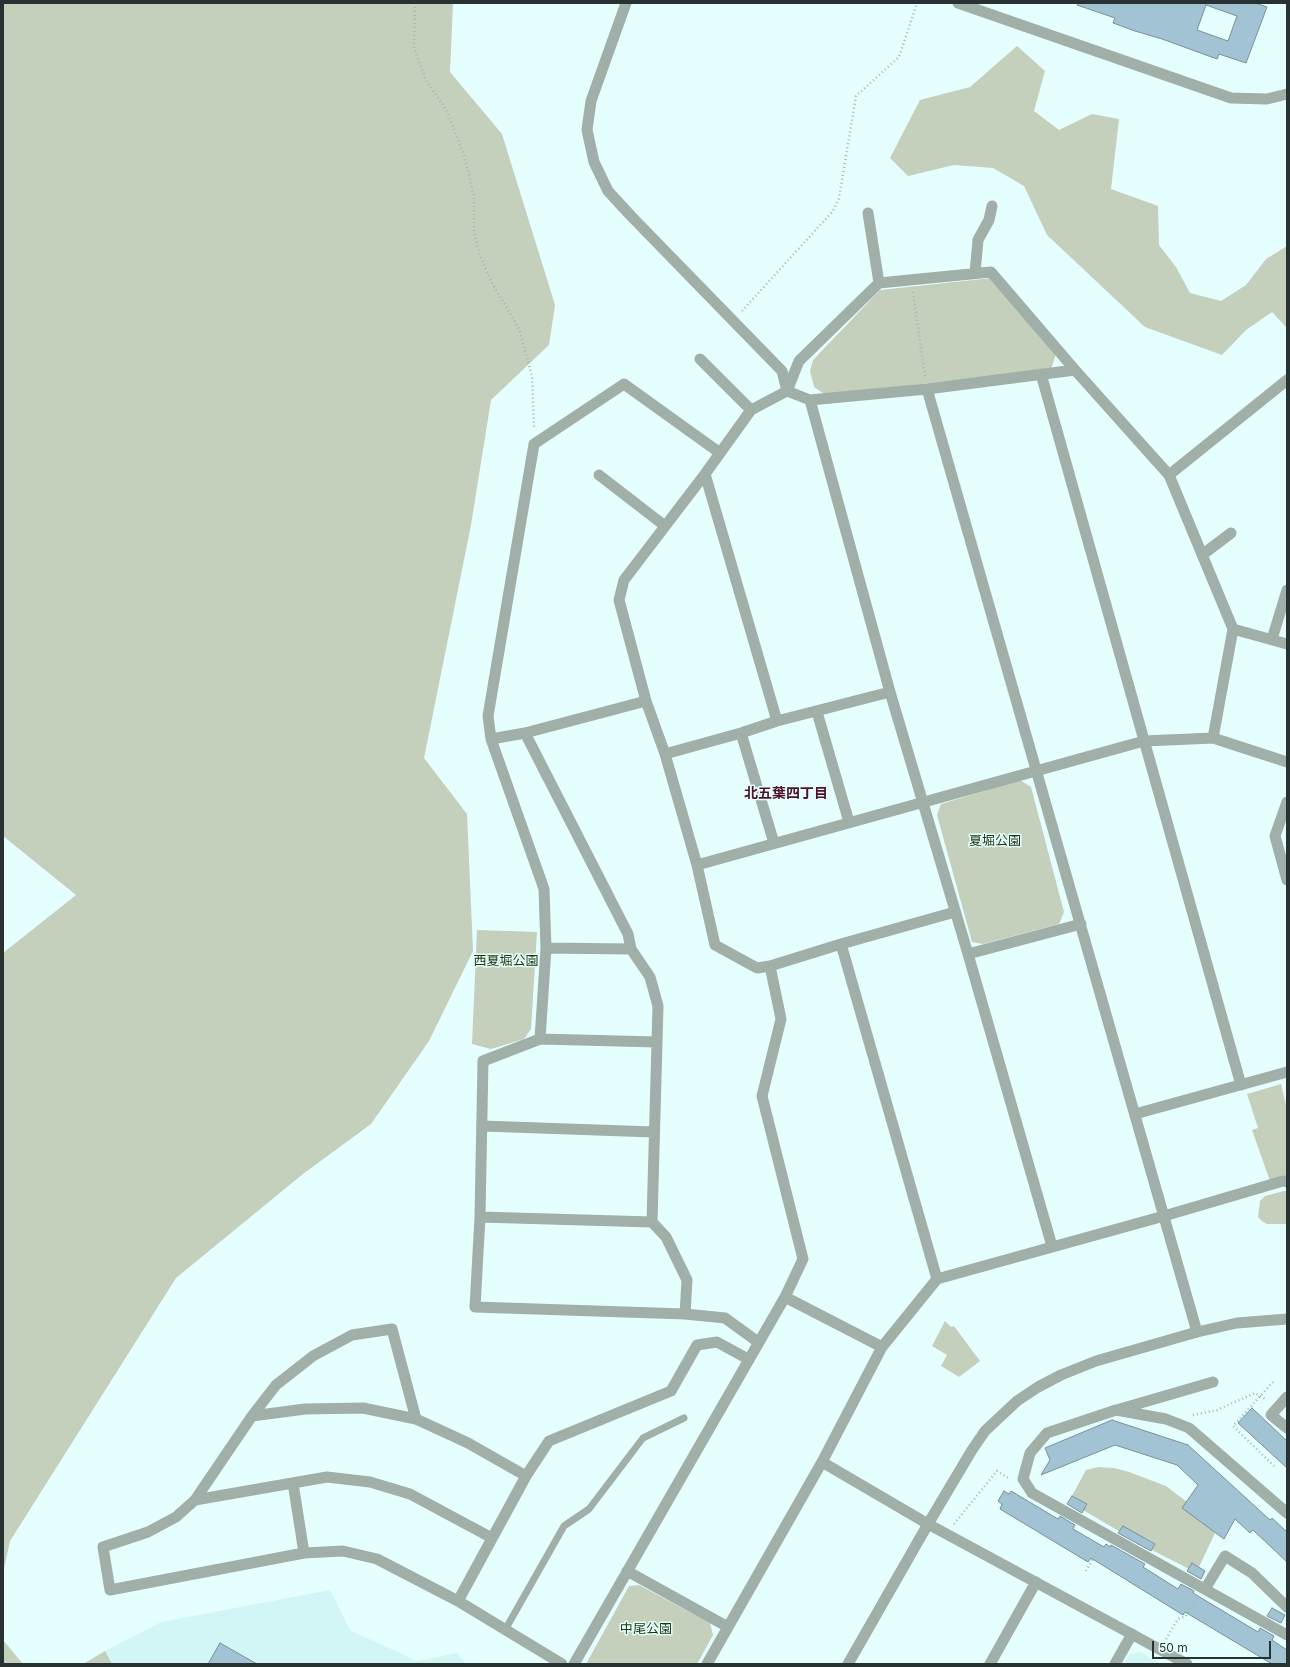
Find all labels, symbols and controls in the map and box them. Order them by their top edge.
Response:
district label: 北五葉四丁目 [744,786,828,802]
park label: 夏堀公園 [969,833,1021,849]
park label: 西夏堀公園 [474,953,538,969]
park label: 中尾公園 [620,1621,672,1637]
scale bar [1154,1633,1273,1659]
text: 50 m [1159,1640,1188,1655]

